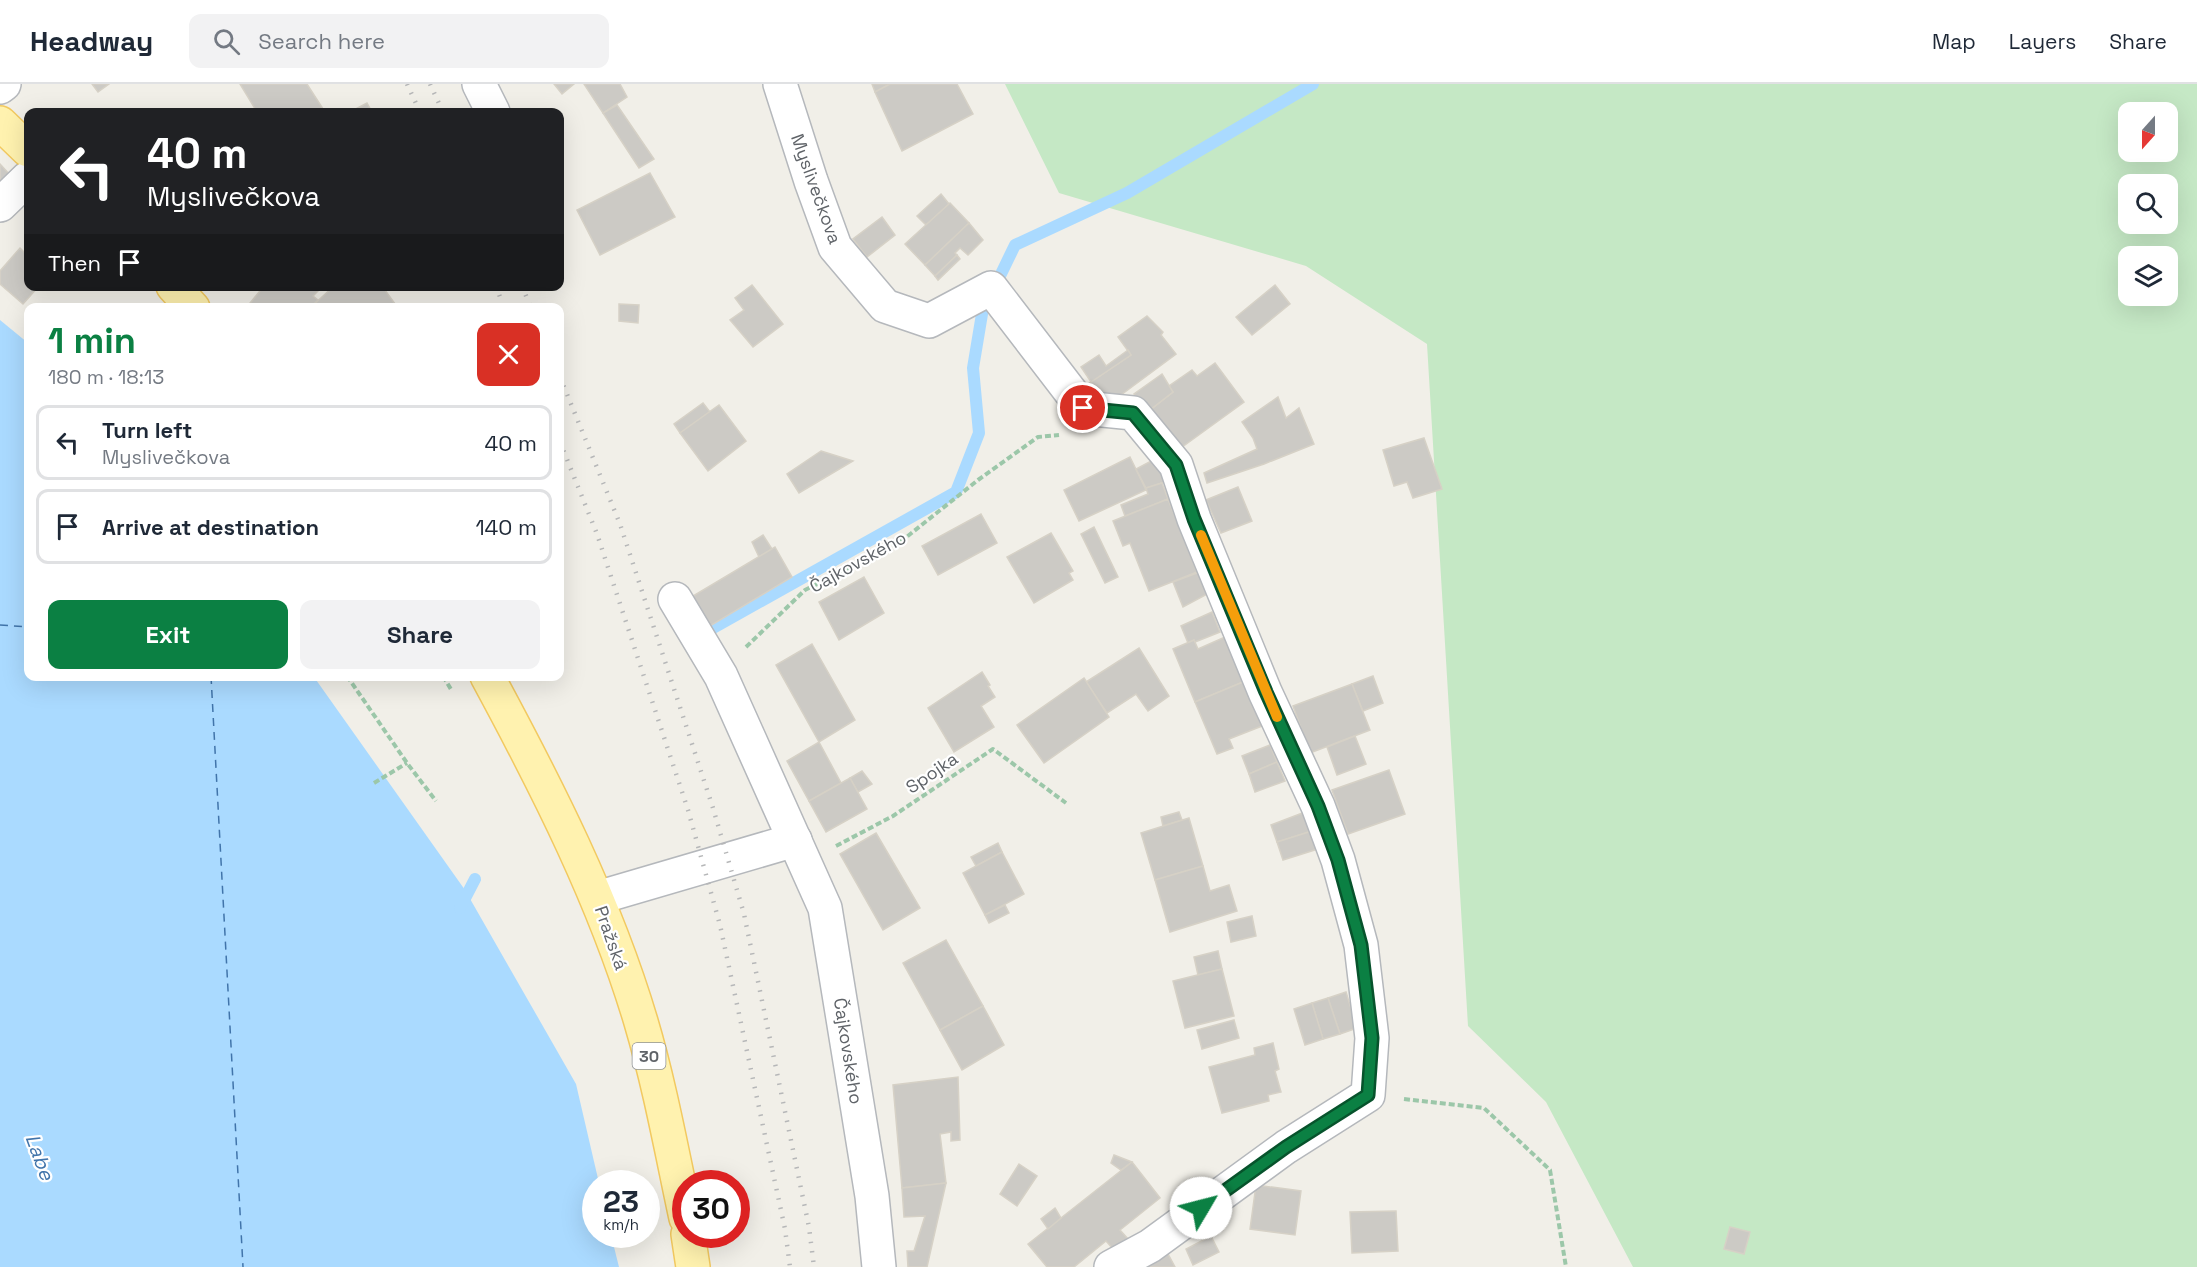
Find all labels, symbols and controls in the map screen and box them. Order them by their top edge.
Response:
search box [189,14,609,68]
text: Headway [30,23,153,59]
icon: search [210,25,243,58]
text: Search here [258,27,385,55]
text: Map [1932,28,1976,55]
text: Layers [2009,28,2076,55]
text: Share [2109,28,2167,55]
north arrow [2118,102,2178,162]
map controls [2118,102,2178,306]
text: 40 m [147,127,247,180]
street label: Myslivečkova [786,131,847,247]
icon: left [48,132,126,210]
button: search [2118,174,2178,234]
text: Myslivečkova [147,179,320,214]
icon: arrive [113,246,146,279]
button: layers [2118,246,2178,306]
text: Then [48,249,101,277]
text: 1 min [48,318,136,364]
button: close [477,323,540,386]
text: 180 m · 18:13 [48,364,164,390]
pin [1057,382,1108,433]
icon: arrive [1066,391,1099,424]
text: Turn left [102,416,192,444]
icon: left [51,426,84,459]
text: 40 m [485,429,537,457]
text: Myslivečkova [102,444,230,470]
icon: arrive [51,510,84,543]
text: Arrive at destination [102,513,319,541]
text: 140 m [475,513,537,541]
street label: Čajkovského [805,526,910,598]
button: Exit [48,600,288,669]
button: Share [300,600,540,669]
street label: Spojka [901,747,962,798]
street label: Pražská [590,903,633,973]
street label: Čajkovského [829,996,868,1106]
road number: 30 [632,1043,666,1069]
water label: Labe [20,1130,61,1185]
speed limit sign: 30 [672,1170,750,1248]
position arrow [1169,1176,1233,1240]
text: 23 [603,1182,639,1221]
text: km/h [603,1215,639,1234]

